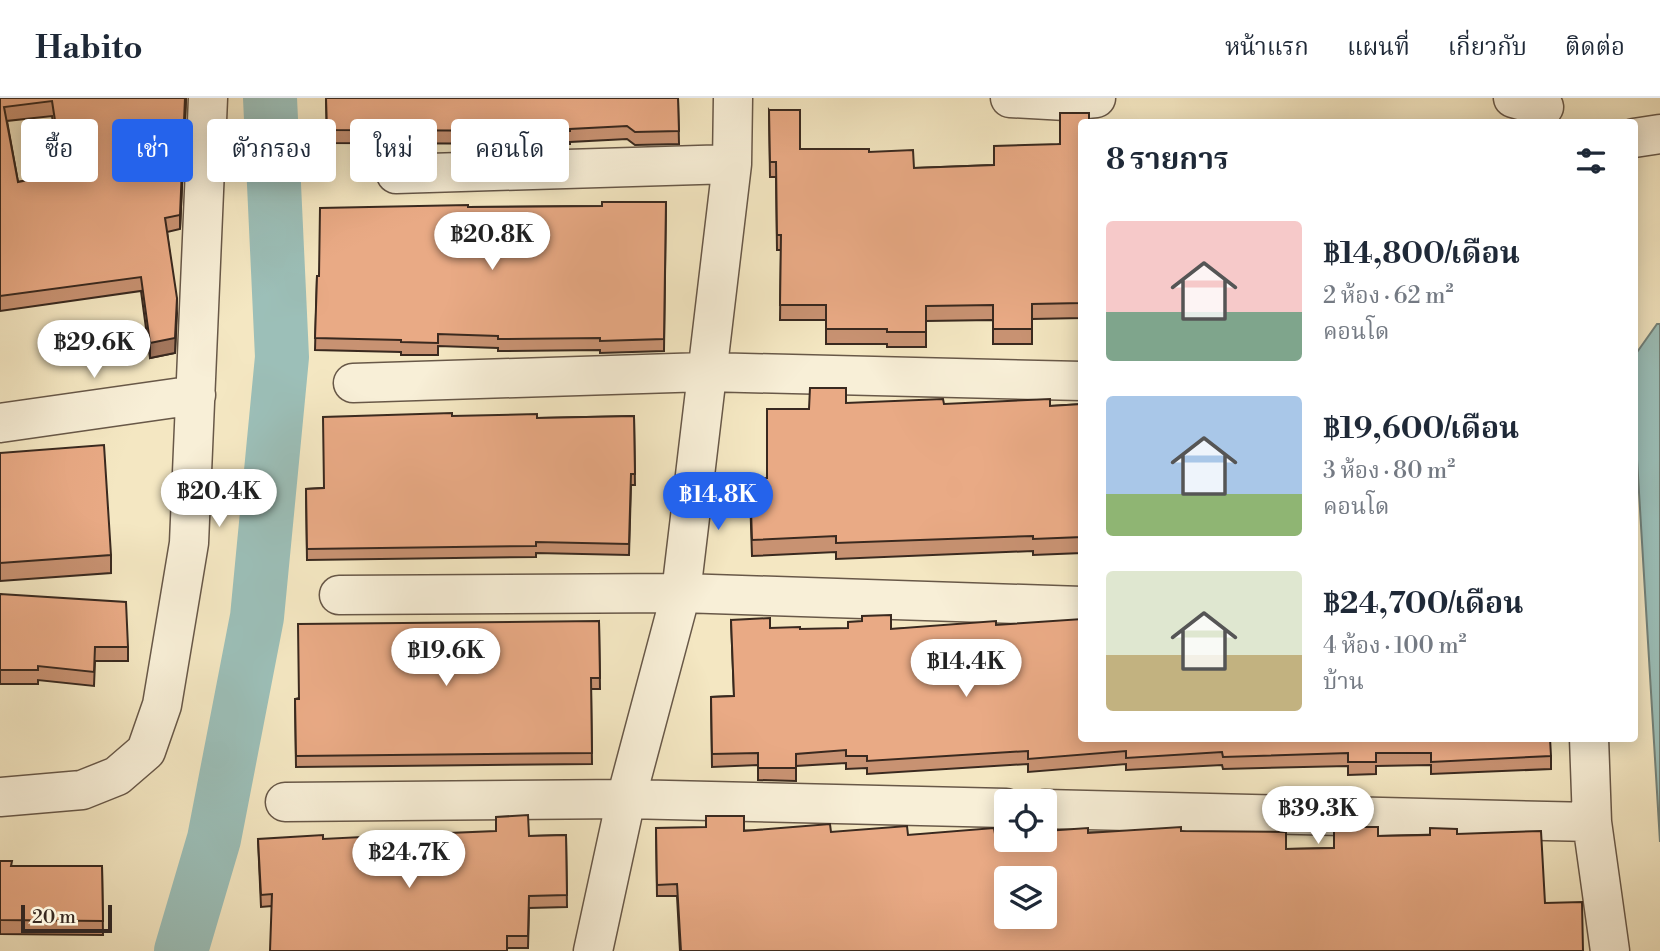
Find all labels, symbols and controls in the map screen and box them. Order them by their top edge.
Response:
text: Habito [35,28,143,69]
text: หน้าแรก [1225,33,1309,63]
text: แผนที่ [1347,33,1410,63]
text: เกี่ยวกับ [1448,33,1527,63]
text: ติดต่อ [1565,33,1625,63]
chip: ซื้อ [21,119,98,182]
chip: เช่า [112,119,193,182]
chip: ตัวกรอง [207,119,336,182]
chip: ใหม่ [350,119,437,182]
chip: คอนโด [451,119,569,182]
text: 8 รายการ [1106,141,1229,179]
icon: filters [1572,142,1610,180]
pin: ฿20.8K [435,212,549,272]
text: ฿20.8K [450,221,534,249]
text: ฿14,800/เดือน [1323,235,1520,273]
icon: home [1162,249,1246,333]
text: 2 ห้อง · 62 m² [1323,282,1453,310]
text: คอนโด [1323,318,1390,346]
pin: ฿29.6K [37,320,151,380]
text: ฿29.6K [53,329,135,357]
text: ฿19,600/เดือน [1323,410,1519,448]
icon: home [1162,424,1246,508]
text: 3 ห้อง · 80 m² [1323,457,1455,485]
pin: ฿20.4K [162,470,276,529]
pin: ฿14.8K [661,472,775,532]
text: ฿20.4K [177,478,261,506]
text: ฿14.8K [679,481,757,509]
text: คอนโด [1323,493,1390,521]
text: ฿24,700/เดือน [1323,585,1523,623]
icon: home [1162,599,1246,683]
pin: ฿19.6K [389,628,503,688]
text: 4 ห้อง · 100 m² [1323,632,1467,660]
text: ฿19.6K [407,637,485,665]
pin: ฿14.4K [909,640,1023,699]
text: ฿14.4K [927,648,1005,676]
text: บ้าน [1323,668,1364,696]
pin: ฿39.3K [1261,786,1375,846]
map controls [994,789,1057,929]
button: locate [994,789,1057,852]
text: ฿39.3K [1278,795,1358,823]
pin: ฿24.7K [352,830,466,890]
text: ฿24.7K [368,839,450,867]
button: layers [994,866,1057,929]
scale bar [21,902,112,934]
text: 20 m [32,905,76,929]

